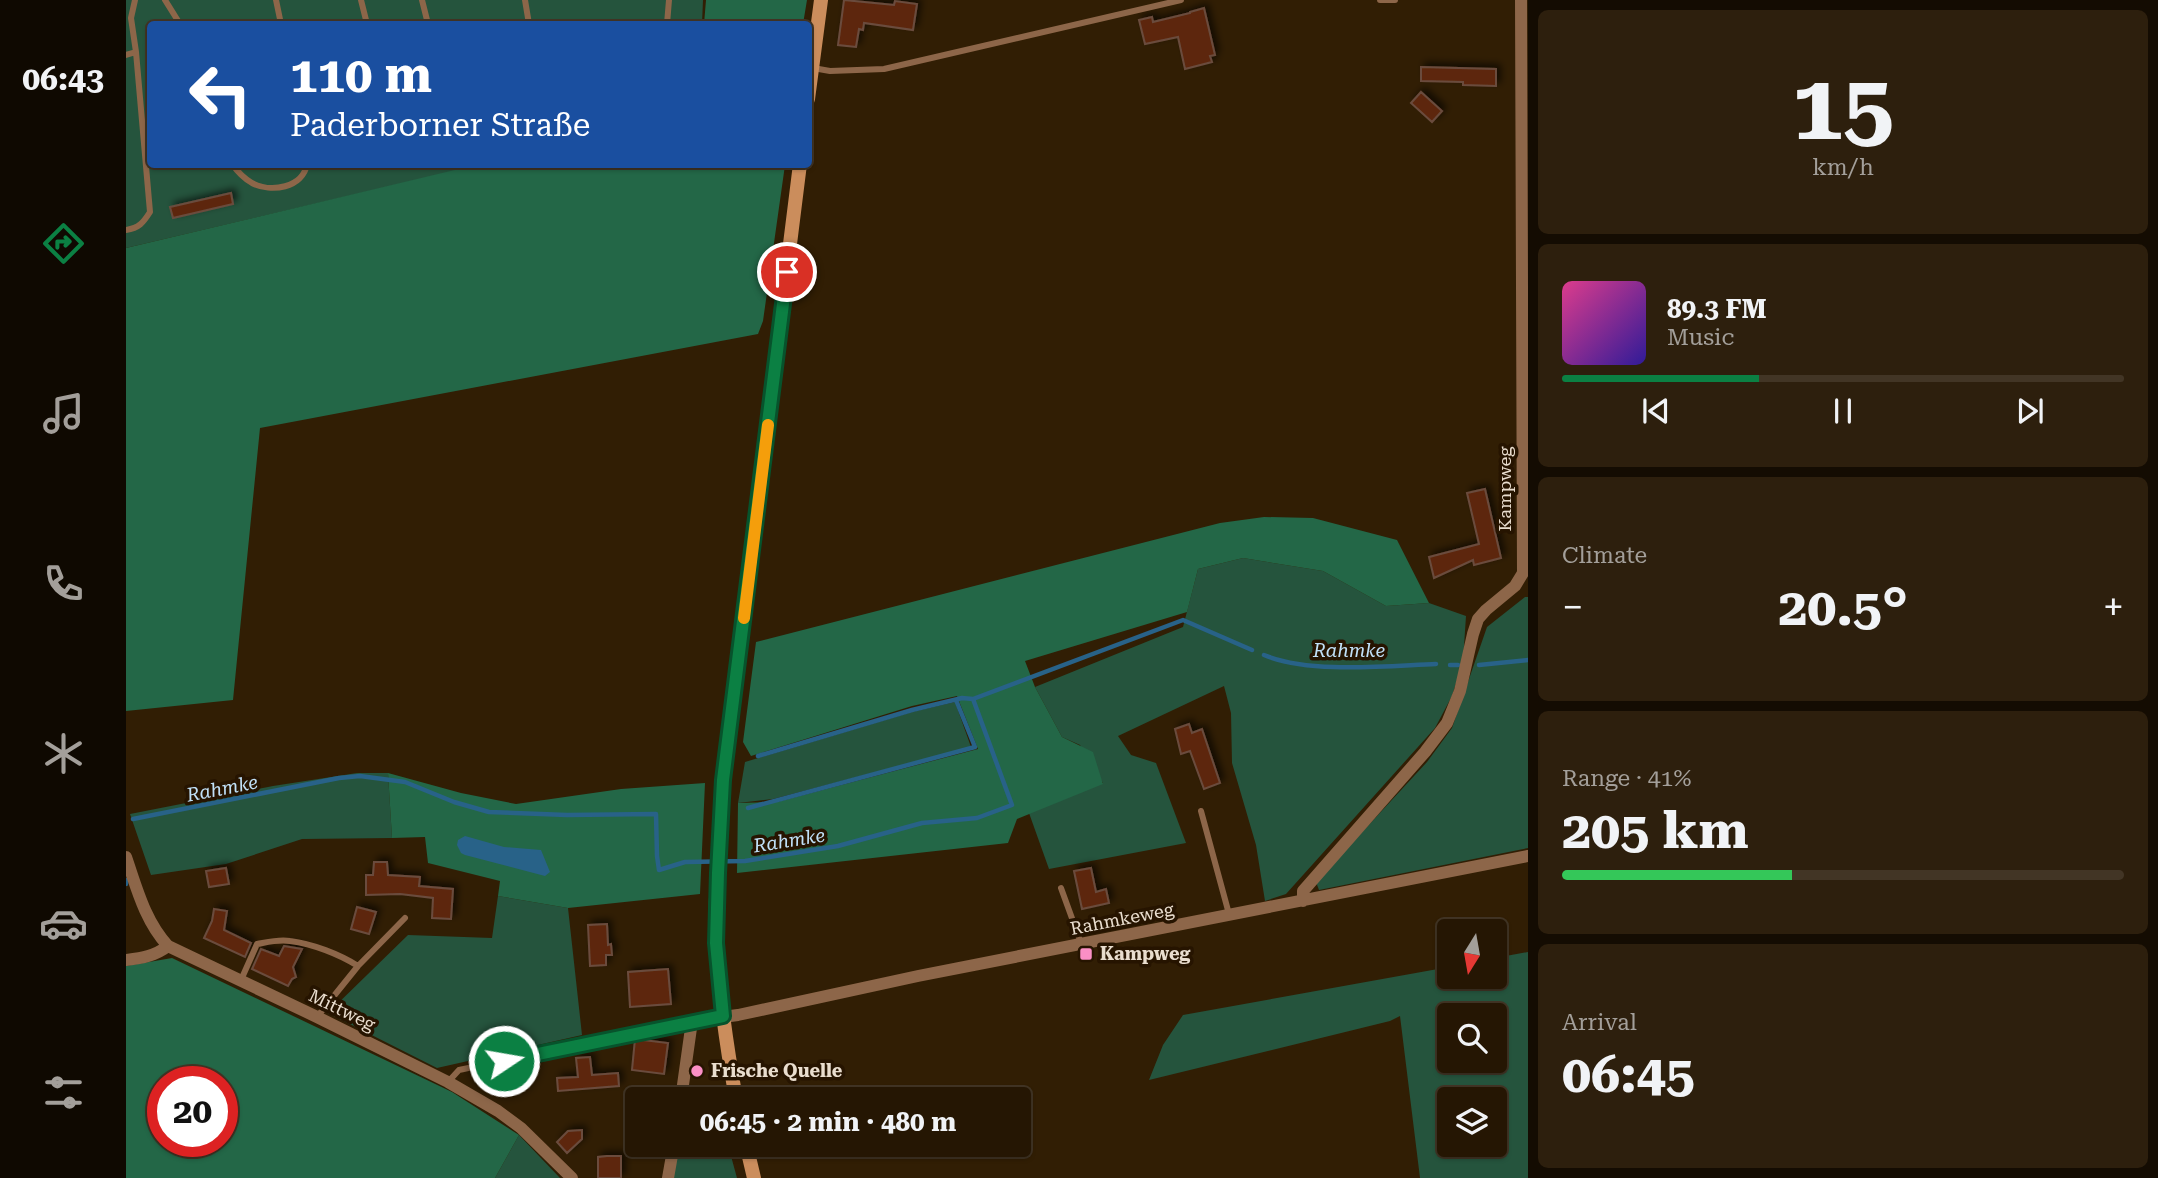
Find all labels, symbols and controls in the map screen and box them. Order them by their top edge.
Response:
text: 110 m [290,47,432,104]
icon: left [175,49,266,140]
text: 15 [1792,55,1894,161]
text: 06:43 [22,60,104,98]
text: Paderborner Straße [290,106,590,144]
text: km/h [1812,154,1874,181]
icon: directions [39,219,88,268]
pin [757,242,817,302]
icon: arrive [768,253,806,291]
text: 89.3 FM [1667,294,1767,324]
text: Music [1667,324,1734,351]
icon: music [39,389,88,438]
icon: previous [1637,392,1675,430]
icon: pause [1824,392,1862,430]
icon: next [2011,392,2049,430]
street label: Kampweg [1494,446,1515,531]
text: Climate [1562,542,1647,569]
icon: phone [39,559,88,608]
text: 20.5° [1778,577,1908,638]
text: − [1562,585,1583,629]
text: + [2103,585,2124,629]
water label: Rahmke [1312,639,1385,662]
icon: climate [39,729,88,778]
text: Range · 41% [1562,765,1691,792]
water label: Rahmke [183,770,260,807]
text: 205 km [1562,800,1749,861]
water label: Rahmke [751,823,827,858]
street label: Rahmkeweg [1068,898,1176,939]
icon: car [39,899,88,948]
north arrow [1437,919,1507,989]
map controls [1437,919,1507,1157]
place label: Kampweg [1100,943,1191,964]
marker: Kampweg [1078,946,1094,962]
street label: Mittweg [306,984,380,1035]
button: search [1437,1003,1507,1073]
text: Arrival [1562,1009,1637,1036]
position arrow [467,1024,541,1098]
text: 06:45 [1562,1044,1695,1105]
place label: Frische Quelle [711,1060,843,1081]
marker: Frische Quelle [689,1063,705,1079]
speed limit sign: 20 [147,1066,238,1157]
icon: filters [39,1068,88,1117]
button: layers [1437,1087,1507,1157]
text: 06:45 · 2 min · 480 m [700,1107,956,1137]

